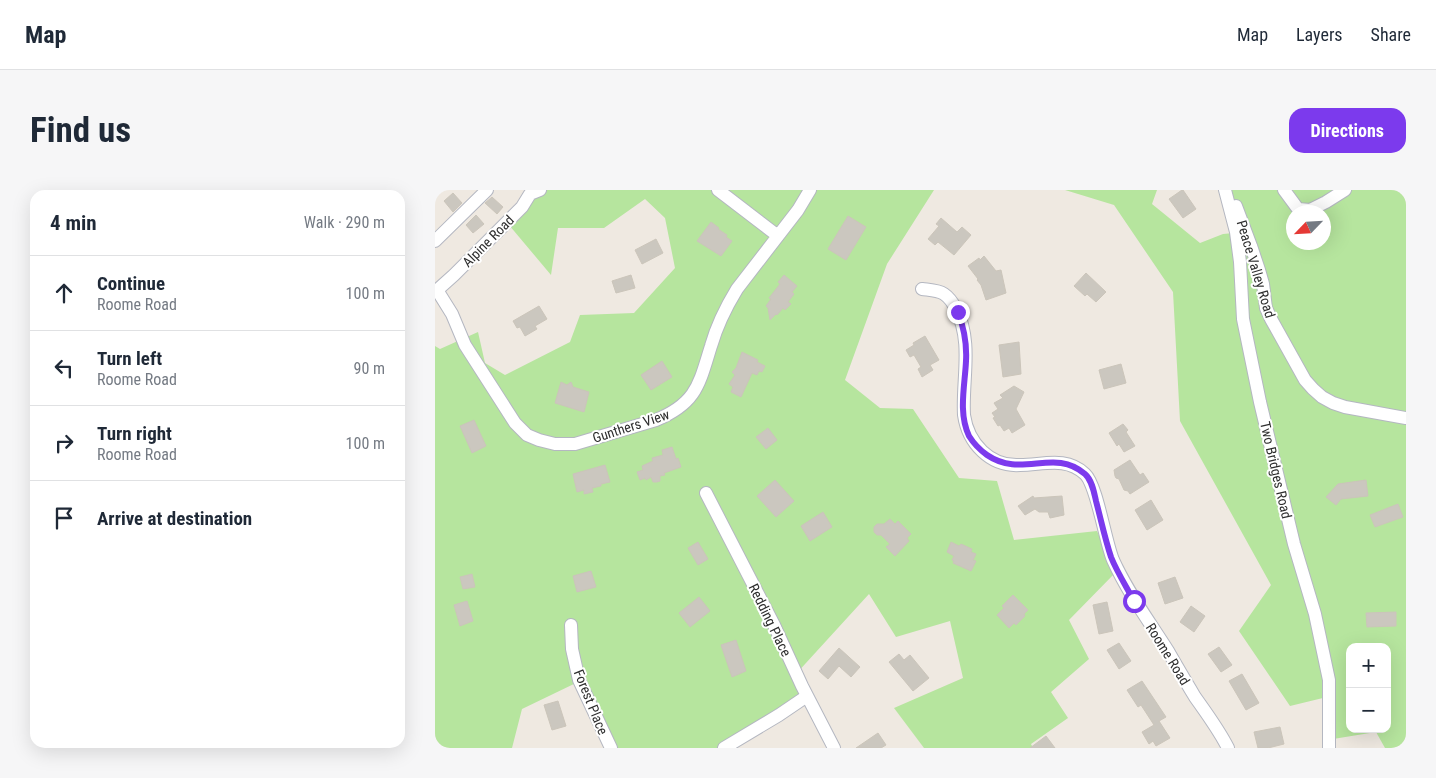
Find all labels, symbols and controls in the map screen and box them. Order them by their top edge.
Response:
text: Map [25,21,66,49]
text: Map [1237,24,1268,45]
text: Layers [1296,24,1343,45]
text: Share [1371,24,1411,45]
button: Directions [1289,108,1406,153]
text: Find us [30,110,131,151]
north arrow [1286,205,1331,250]
text: 4 min [50,211,97,235]
street label: Alpine Road [459,212,517,270]
text: Walk · 290 m [304,213,385,232]
street label: Peace Valley Road [1234,218,1278,320]
text: Continue [97,272,165,295]
icon: ahead [50,279,78,307]
text: 100 m [346,284,385,303]
text: Roome Road [97,295,177,314]
route end [947,301,970,324]
text: Turn left [97,347,162,370]
icon: left [50,354,78,382]
text: 90 m [353,359,385,378]
text: Roome Road [97,370,177,389]
street label: Gunthers View [591,406,671,446]
street label: Two Bridges Road [1257,420,1295,520]
text: Turn right [97,422,172,445]
icon: right [50,429,78,457]
text: 100 m [346,434,385,453]
text: Roome Road [97,445,177,464]
icon: arrive [50,504,78,532]
text: Arrive at destination [97,507,252,530]
street label: Redding Place [746,581,795,659]
route start [1123,590,1146,613]
street label: Roome Road [1143,620,1193,688]
map controls [1346,643,1391,733]
button: + [1346,643,1391,688]
street label: Forest Place [571,667,611,737]
button: − [1346,688,1391,733]

